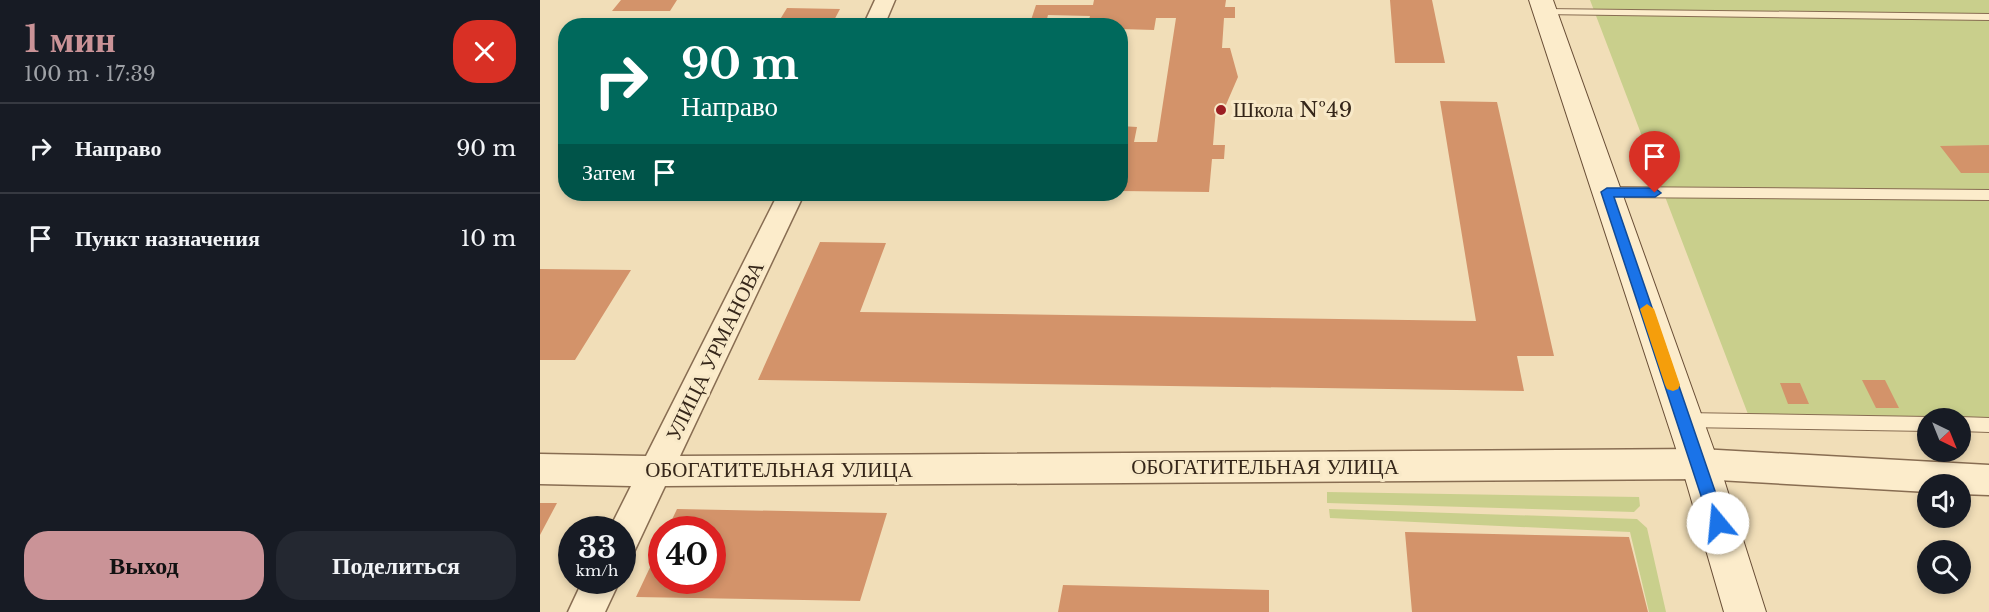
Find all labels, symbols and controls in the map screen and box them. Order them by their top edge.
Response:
text: 1 мин [24,17,116,62]
button: close [453,20,516,83]
text: 90 m [681,38,799,90]
icon: right [582,42,660,120]
text: 100 m · 17:39 [24,62,156,86]
text: Направо [681,90,778,123]
place label: Школа №49 [1233,97,1352,123]
marker: Школа №49 [1214,103,1228,117]
pin [1629,131,1680,193]
icon: right [24,132,57,165]
text: Направо [75,135,161,162]
text: 90 m [456,135,516,162]
icon: arrive [1638,140,1671,173]
icon: arrive [648,156,681,189]
text: Затем [582,159,636,186]
icon: arrive [24,222,57,255]
text: Пункт назначения [75,225,260,252]
text: 10 m [461,225,516,252]
street label: УЛИЦА УРМАНОВА [660,256,770,445]
north arrow [1917,408,1971,462]
map controls [1917,408,1971,594]
street label: ОБОГАТИТЕЛЬНАЯ УЛИЦА [1131,454,1400,480]
street label: ОБОГАТИТЕЛЬНАЯ УЛИЦА [645,457,914,483]
button: sound [1917,474,1971,528]
position arrow [1686,491,1750,555]
speed limit sign: 40 [648,516,726,594]
text: 33 [578,529,616,566]
button: Выход [24,531,264,600]
button: Поделиться [276,531,516,600]
button: search [1917,540,1971,594]
text: km/h [576,561,618,580]

